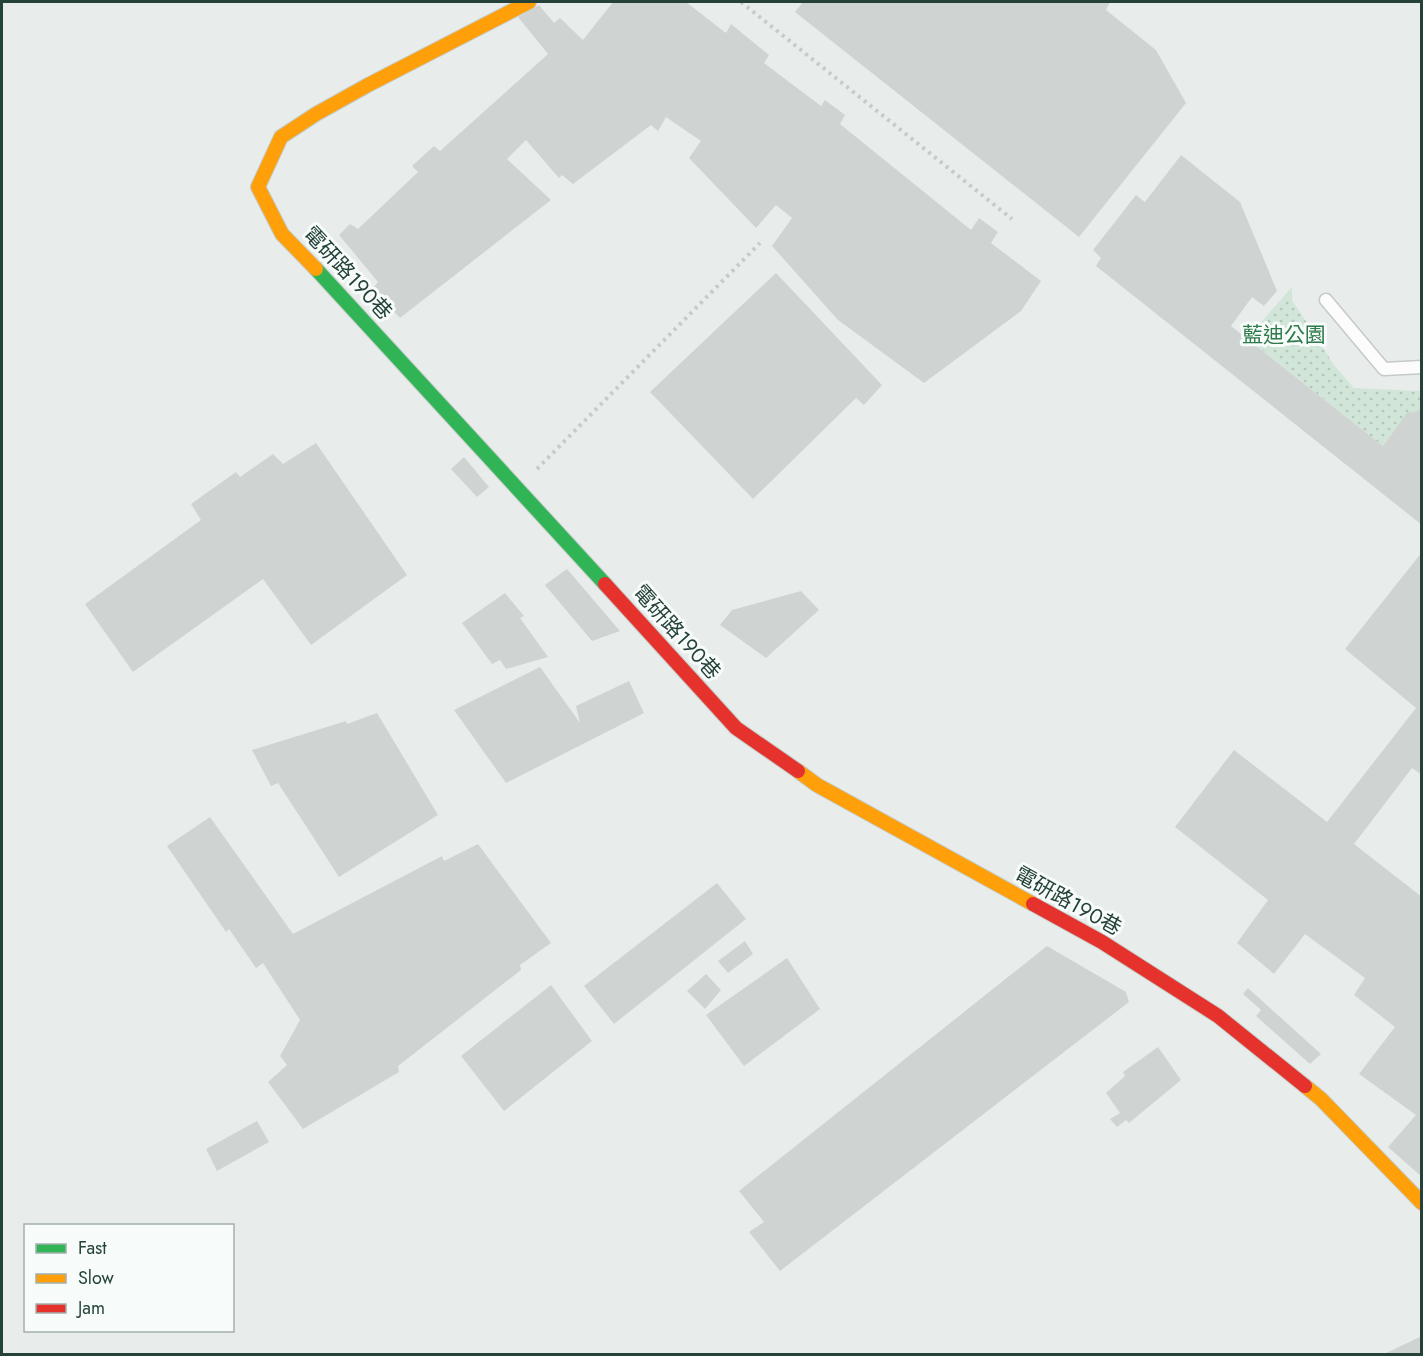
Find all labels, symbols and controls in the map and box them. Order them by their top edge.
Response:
street label: 電研路190巷 [297,220,399,326]
park label: 藍迪公園 [1242,320,1326,350]
street label: 電研路190巷 [626,578,728,686]
street label: 電研路190巷 [1009,859,1127,943]
legend [24,1224,234,1332]
text: Fast [78,1235,107,1261]
text: Slow [78,1265,115,1291]
text: Jam [76,1295,105,1321]

